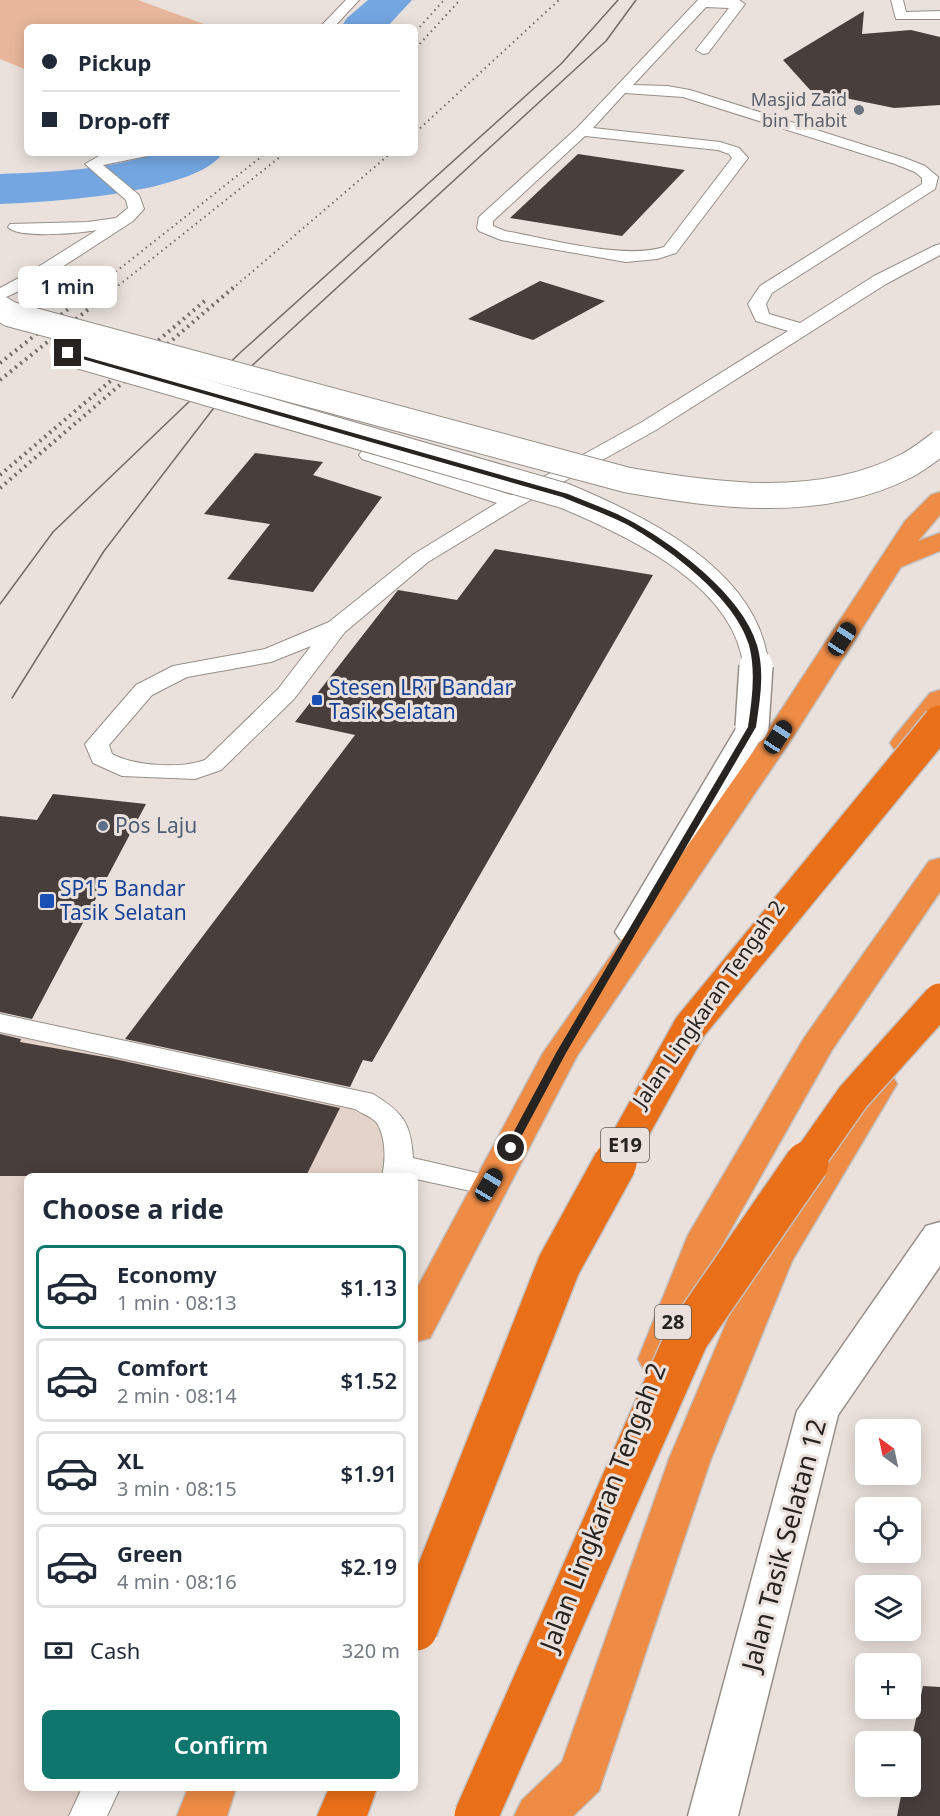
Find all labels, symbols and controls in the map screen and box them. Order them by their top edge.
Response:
text: Pickup [78,47,151,77]
place label: Masjid Zaid bin Thabit [751,87,847,132]
marker: Masjid Zaid bin Thabit [852,103,866,117]
text: Drop-off [78,105,169,135]
callout: 1 min [19,266,118,308]
text: 1 min [40,273,95,300]
route end [54,339,81,366]
car [825,619,859,659]
place label: Stesen LRT Bandar Tasik Selatan [329,673,514,725]
marker: Stesen LRT Bandar Tasik Selatan [310,693,324,707]
car [761,717,795,757]
place label: Pos Laju [115,811,197,839]
marker: Pos Laju [96,819,110,833]
place label: SP15 Bandar Tasik Selatan [60,874,187,926]
marker: SP15 Bandar Tasik Selatan [38,892,56,910]
street label: Jalan Lingkaran Tengah 2 [625,894,791,1114]
road number: E19 [601,1128,649,1162]
route start [497,1134,524,1161]
car [472,1165,506,1205]
text: Choose a ride [42,1190,224,1227]
text: Economy [117,1259,216,1289]
icon: car [45,1260,99,1314]
text: $1.13 [341,1272,397,1302]
text: 1 min · 08:13 [117,1289,237,1316]
road number: 28 [655,1305,691,1339]
text: Comfort [117,1352,208,1382]
icon: car [45,1353,99,1407]
street label: Jalan Lingkaran Tengah 2 [529,1357,674,1659]
text: $1.52 [341,1365,397,1395]
text: 2 min · 08:14 [117,1382,237,1409]
street label: Jalan Tasik Selatan 12 [731,1415,834,1678]
north arrow [855,1419,921,1485]
map controls [855,1419,921,1797]
text: XL [117,1445,144,1475]
icon: car [45,1446,99,1500]
text: $1.91 [341,1458,397,1488]
text: 3 min · 08:15 [117,1475,237,1502]
button: locate [855,1497,921,1563]
text: Green [117,1538,183,1568]
icon: car [45,1539,99,1593]
text: $2.19 [341,1551,397,1581]
text: 4 min · 08:16 [117,1568,237,1595]
button: layers [855,1575,921,1641]
icon: cash [42,1634,75,1667]
text: Cash [90,1635,140,1665]
text: 320 m [342,1637,400,1664]
button: + [855,1653,921,1719]
button: Confirm [42,1710,400,1779]
button: − [855,1731,921,1797]

